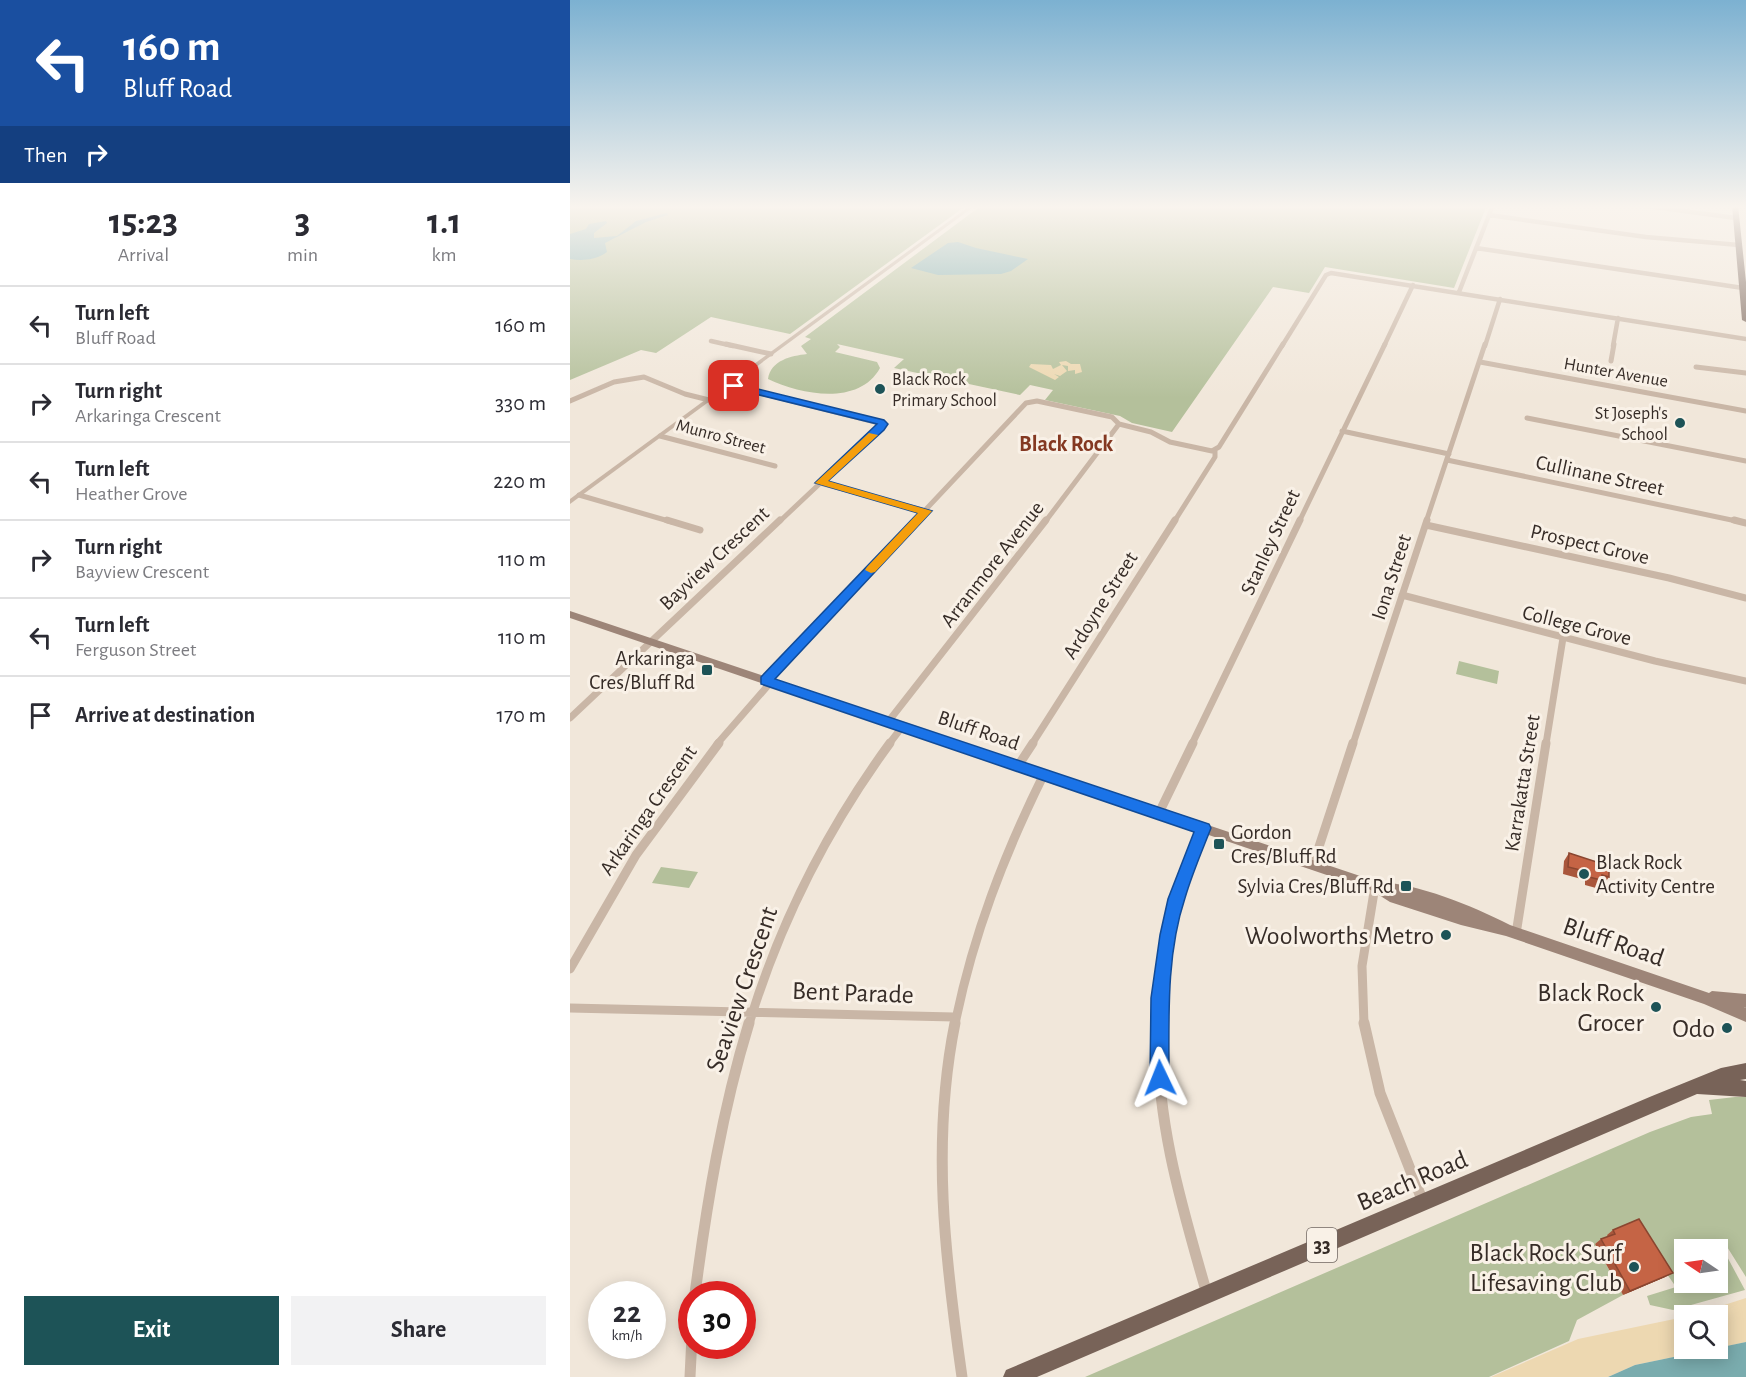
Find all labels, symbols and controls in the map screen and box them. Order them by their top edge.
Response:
icon: left [24,24,102,102]
text: 160 m [123,26,221,68]
text: Bluff Road [123,75,232,102]
icon: right [80,138,113,171]
text: Then [24,144,68,166]
text: 15:23 [109,204,178,240]
text: 3 [295,204,310,240]
text: 1.1 [427,204,461,240]
text: Arrival [118,245,169,265]
text: min [287,245,318,265]
text: km [431,245,457,265]
text: Turn left [75,302,149,324]
icon: left [24,309,57,342]
text: 160 m [495,314,546,336]
text: Bluff Road [75,328,156,348]
street label: Hunter Avenue [1562,355,1669,391]
pin [708,360,759,411]
icon: arrive [717,369,750,402]
place label: Black Rock Primary School [892,371,997,410]
text: Turn right [75,380,162,402]
marker: Black Rock Primary School [873,382,887,396]
icon: right [24,387,57,420]
text: 330 m [495,392,546,414]
place label: St Joseph's School [1595,405,1668,444]
text: Arkaringa Crescent [75,406,221,426]
street label: Munro Street [674,416,768,458]
marker: St Joseph's School [1673,416,1687,430]
district label: Black Rock [1019,433,1113,455]
street label: Cullinane Street [1534,452,1666,499]
text: Turn left [75,458,149,480]
icon: left [24,465,57,498]
text: 220 m [493,470,546,492]
text: Heather Grove [75,484,187,504]
street label: Stanley Street [1237,486,1304,598]
street label: Arranmore Avenue [937,497,1048,631]
street label: Bayview Crescent [656,502,773,614]
street label: Prospect Grove [1528,521,1651,568]
street label: Iona Street [1368,531,1415,623]
text: Turn right [75,536,162,558]
icon: right [24,543,57,576]
text: 110 m [498,548,546,570]
street label: Ardoyne Street [1059,548,1142,663]
text: Bayview Crescent [75,562,209,582]
street label: College Grove [1520,602,1633,649]
text: Turn left [75,614,149,636]
icon: left [24,621,57,654]
text: 110 m [498,626,546,648]
text: Ferguson Street [75,640,196,660]
place label: Arkaringa Cres/Bluff Rd [589,648,695,693]
marker: Arkaringa Cres/Bluff Rd [700,663,714,677]
icon: arrive [24,699,57,732]
text: Arrive at destination [75,704,255,726]
text: 170 m [496,704,546,726]
street label: Bluff Road [935,707,1023,754]
street label: Karrakatta Street [1501,713,1544,853]
street label: Arkaringa Crescent [596,741,701,879]
place label: Gordon Cres/Bluff Rd [1231,822,1337,867]
marker: Gordon Cres/Bluff Rd [1212,837,1226,851]
place label: Black Rock Activity Centre [1596,852,1715,897]
marker: Black Rock Activity Centre [1577,867,1591,881]
place label: Sylvia Cres/Bluff Rd [1238,876,1394,897]
marker: Sylvia Cres/Bluff Rd [1399,879,1413,893]
street label: Seaview Crescent [701,903,782,1075]
street label: Bluff Road [1560,913,1668,971]
place label: Woolworths Metro [1245,923,1434,949]
marker: Woolworths Metro [1439,928,1453,942]
street label: Bent Parade [792,978,914,1008]
place label: Black Rock Grocer [1537,980,1645,1036]
marker: Black Rock Grocer [1649,1000,1663,1014]
place label: Odo [1672,1016,1715,1042]
marker: Odo [1720,1021,1734,1035]
position arrow [1128,1046,1192,1110]
street label: Beach Road [1353,1146,1471,1216]
road number: 33 [1307,1228,1337,1262]
north arrow [1674,1239,1728,1293]
map controls [1674,1239,1728,1359]
place label: Black Rock Surf Lifesaving Club [1470,1240,1624,1296]
marker: Black Rock Surf Lifesaving Club [1627,1260,1641,1274]
speed limit sign: 30 [678,1281,756,1359]
button: Exit [24,1296,279,1365]
button: Share [291,1296,546,1365]
text: 22 [613,1298,641,1328]
button: search [1674,1305,1728,1359]
text: km/h [612,1328,642,1343]

